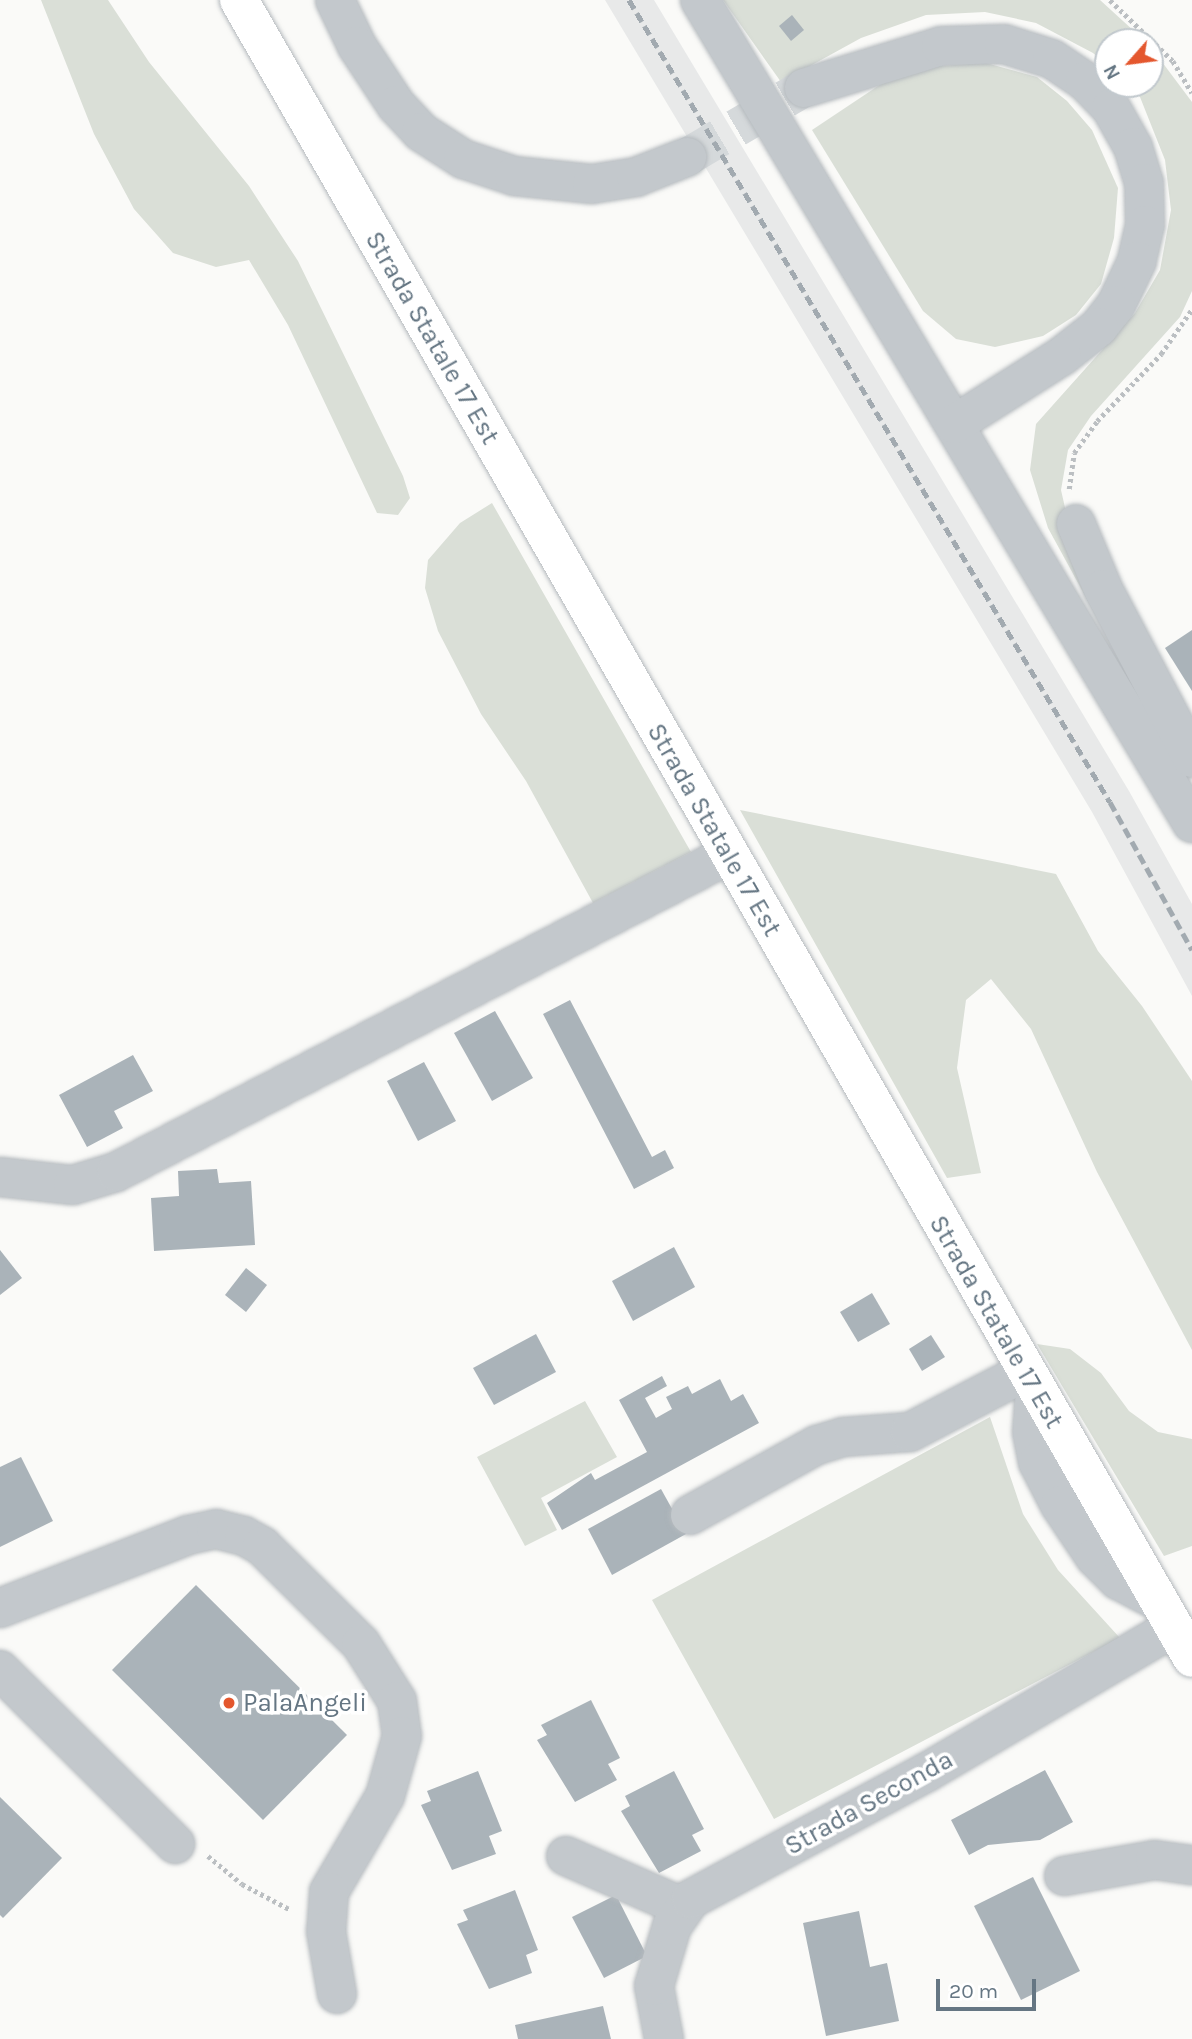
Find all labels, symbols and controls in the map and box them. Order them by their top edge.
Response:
north arrow [1094,28,1164,98]
text: N [1099,61,1125,83]
street label: Strada Statale 17 Est [358,226,506,450]
street label: Strada Statale 17 Est [640,718,788,942]
street label: Strada Statale 17 Est [922,1210,1070,1434]
place label: PalaAngeli [243,1687,367,1719]
marker: PalaAngeli [221,1695,237,1711]
street label: Strada Seconda [780,1744,958,1862]
scale bar [940,1966,1040,2010]
text: 20 m [949,1979,998,2003]

